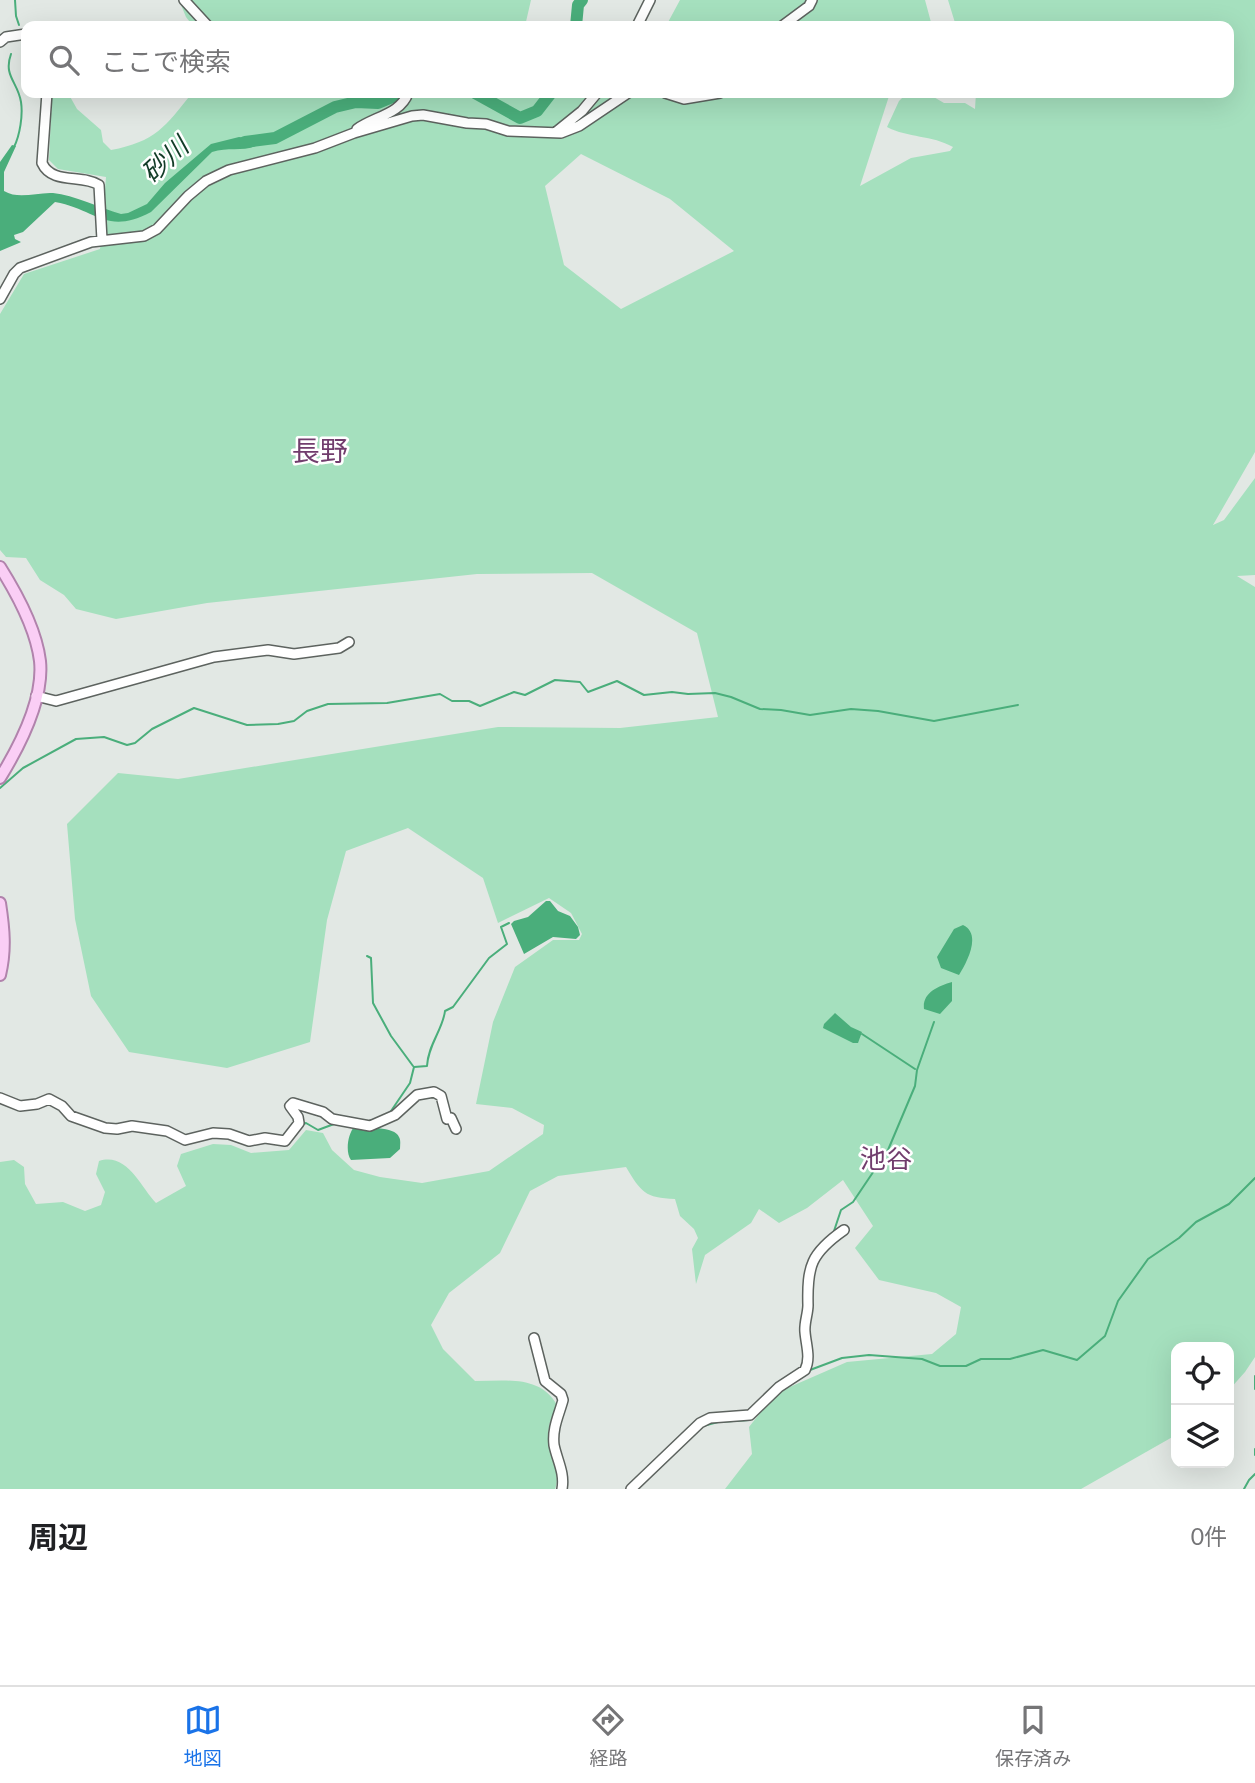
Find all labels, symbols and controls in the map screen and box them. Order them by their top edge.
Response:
search box [21,21,1234,98]
icon: search [45,41,83,79]
text: ここで検索 [101,45,231,77]
water label: 砂川 [134,128,196,189]
district label: 長野 [292,433,348,467]
district label: 池谷 [860,1142,912,1174]
map controls [1171,1342,1234,1468]
button: locate [1171,1342,1234,1405]
button: layers [1171,1405,1234,1468]
text: 周辺 [28,1518,88,1554]
text: 0件 [1191,1522,1227,1550]
tab: 地図 [184,1701,222,1770]
tab: 経路 [589,1701,627,1770]
tab: 保存済み [995,1701,1071,1770]

